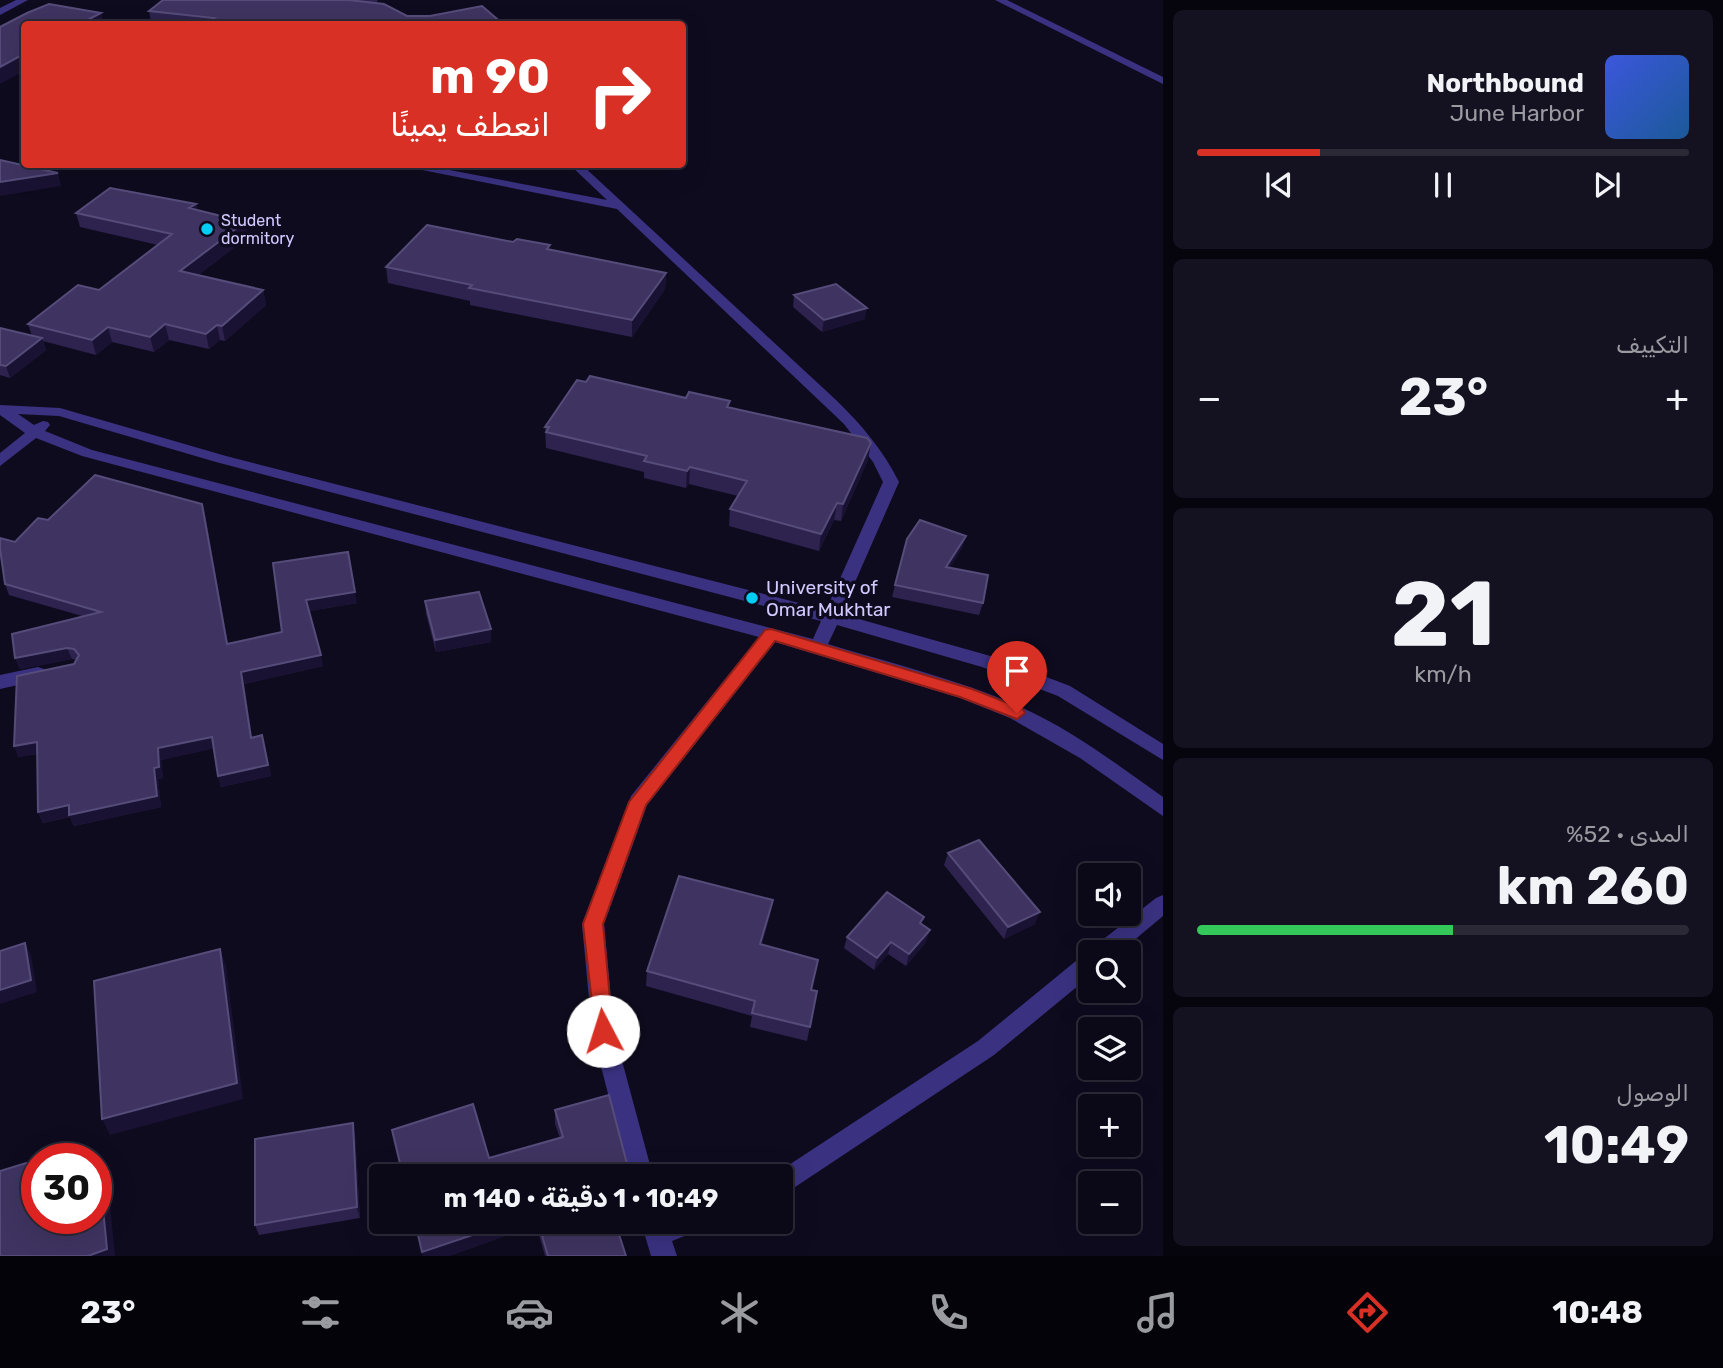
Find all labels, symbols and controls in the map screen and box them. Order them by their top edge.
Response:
text: 90 m [430,47,550,105]
icon: right [574,49,665,140]
text: Northbound [1426,68,1584,99]
text: June Harbor [1450,99,1584,127]
text: انعطف يمينًا [390,106,550,144]
icon: previous [1260,166,1298,204]
icon: pause [1424,166,1462,204]
icon: next [1588,166,1626,204]
place label: Student dormitory [221,211,294,248]
marker: Student dormitory [199,221,215,237]
text: التكييف [1616,331,1689,359]
text: 23° [1399,366,1488,428]
text: − [1197,375,1222,421]
text: + [1665,375,1689,421]
text: 21 [1391,560,1495,668]
place label: University of Omar Mukhtar [766,576,891,621]
marker: University of Omar Mukhtar [744,590,760,606]
pin [987,641,1047,713]
icon: arrive [998,652,1036,690]
text: km/h [1414,660,1472,688]
text: المدى · 52% [1566,820,1689,848]
text: 260 km [1497,855,1689,917]
map controls [1078,863,1141,1234]
button: sound [1078,863,1141,926]
button: search [1078,940,1141,1003]
position arrow [566,994,640,1068]
button: layers [1078,1017,1141,1080]
text: الوصول [1617,1079,1689,1107]
button: + [1078,1094,1141,1157]
text: 10:49 [1544,1114,1689,1176]
speed limit sign: 30 [21,1143,112,1234]
button: − [1078,1171,1141,1234]
text: 10:49 · 1 دقيقة · 140 m [444,1183,718,1214]
icon: filters [296,1288,345,1337]
icon: car [505,1288,554,1337]
icon: climate [715,1288,764,1337]
icon: phone [924,1288,973,1337]
icon: music [1133,1288,1182,1337]
icon: directions [1343,1288,1392,1337]
text: 23° [80,1293,135,1331]
text: 10:48 [1552,1293,1643,1331]

